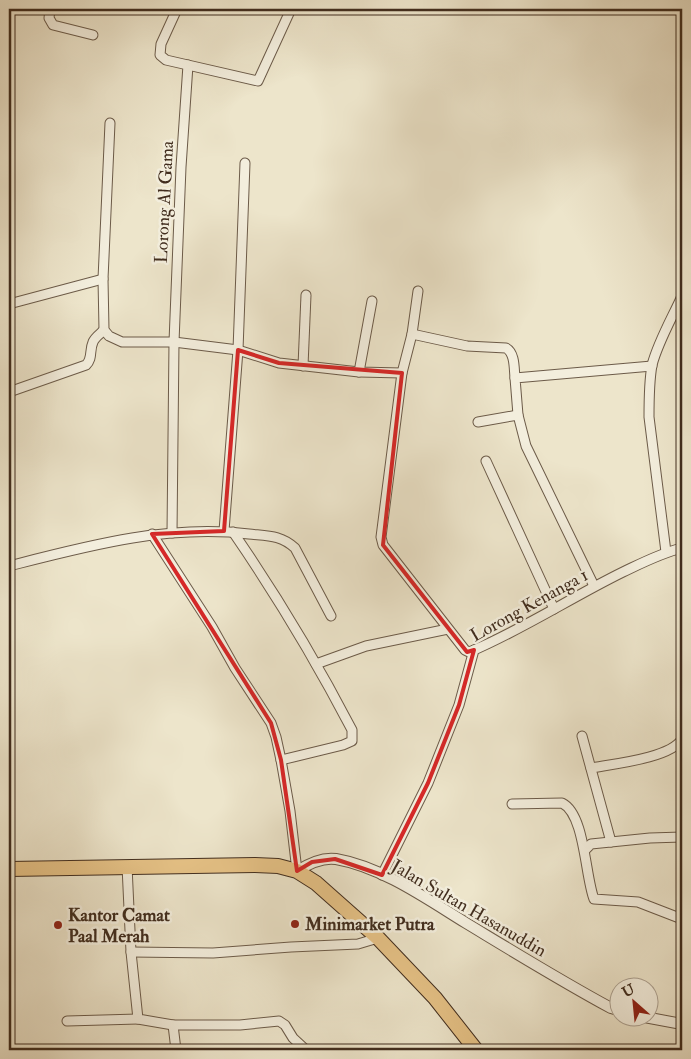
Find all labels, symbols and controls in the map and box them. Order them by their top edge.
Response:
street label: Lorong Al Gama [150,140,179,264]
street label: Lorong Kenanga 1 [466,564,592,647]
street label: Jalan Sultan Hasanuddin [386,854,550,962]
place label: Kantor Camat Paal Merah [68,904,170,948]
place label: Minimarket Putra [304,913,435,936]
marker: Minimarket Putra [289,918,301,930]
marker: Kantor Camat Paal Merah [52,919,64,931]
north arrow [608,976,658,1026]
text: U [619,981,638,1001]

